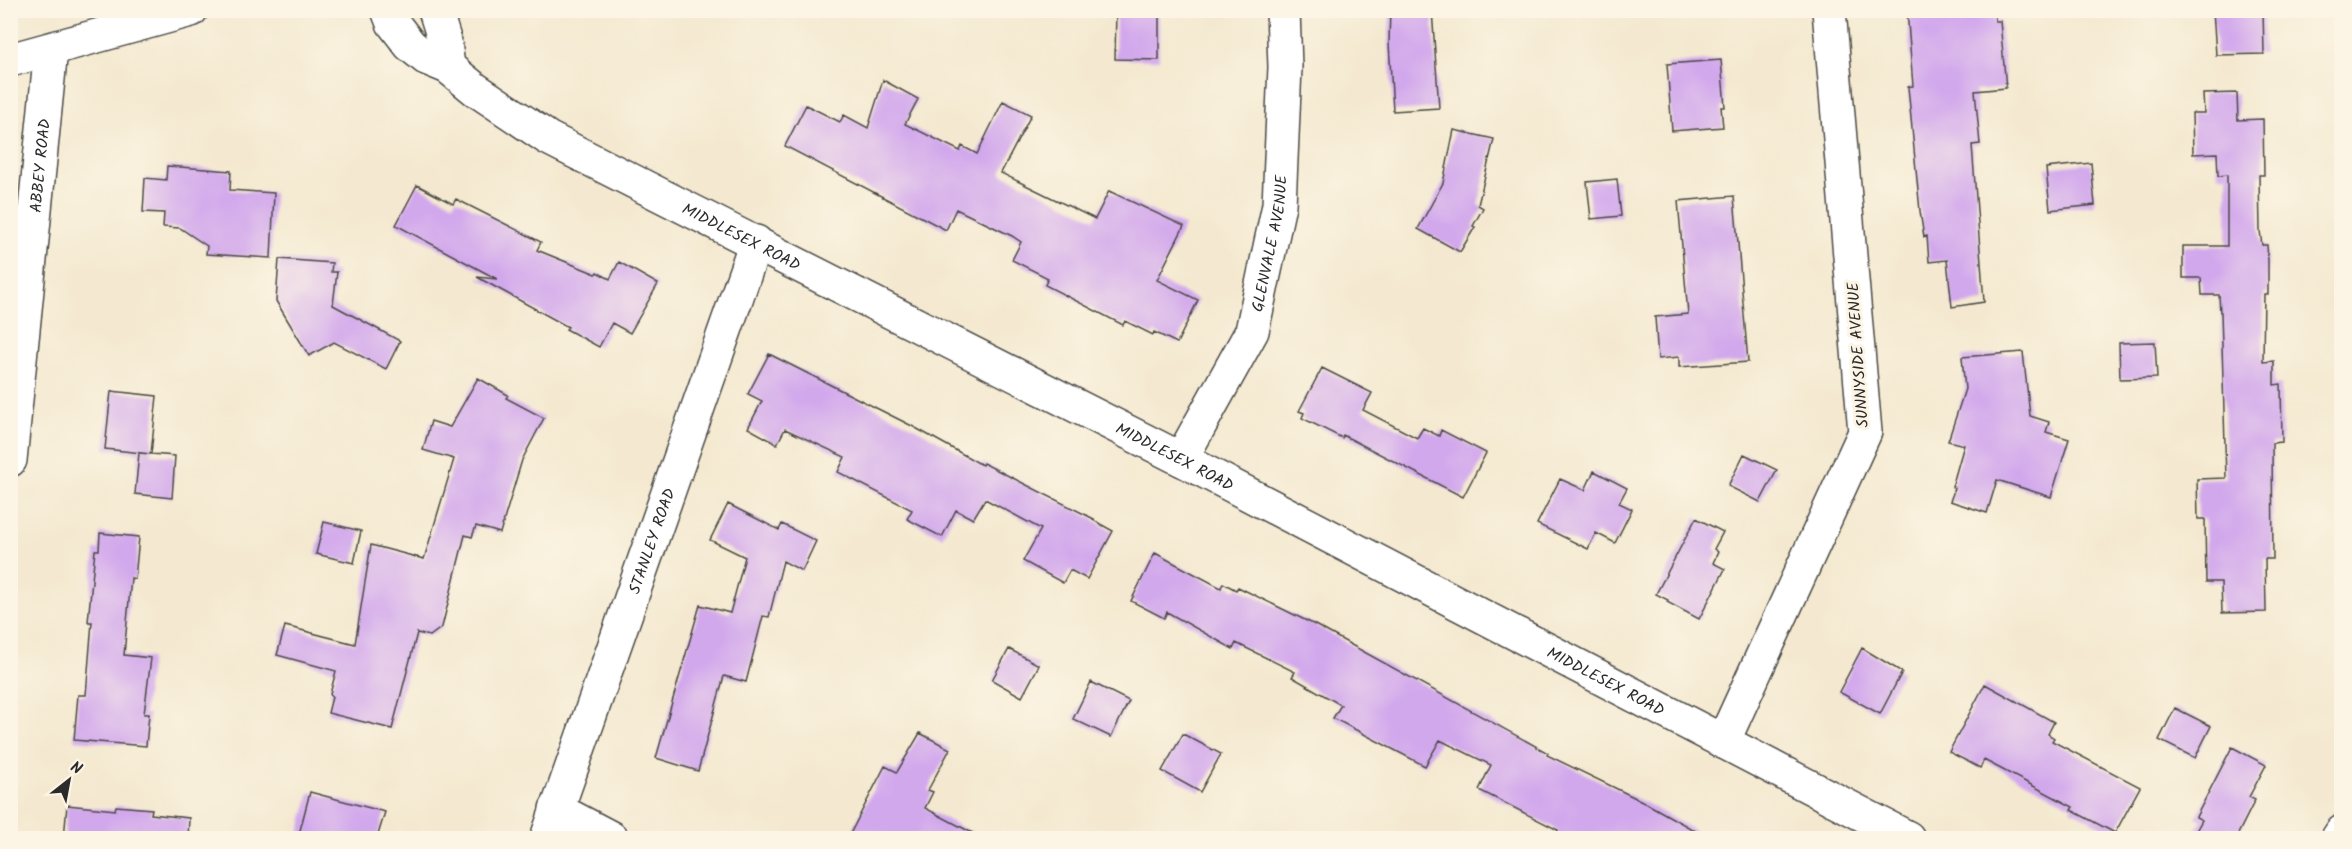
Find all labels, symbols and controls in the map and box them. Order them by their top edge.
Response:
street label: ABBEY ROAD [24,117,58,214]
street label: GLENVALE AVENUE [1245,174,1294,314]
street label: MIDDLESEX ROAD [677,197,805,278]
street label: SUNNYSIDE AVENUE [1841,281,1876,429]
street label: MIDDLESEX ROAD [1111,417,1238,498]
street label: STANLEY ROAD [623,485,683,598]
street label: MIDDLESEX ROAD [1542,641,1669,723]
north arrow [39,750,99,810]
text: N [65,755,87,782]

